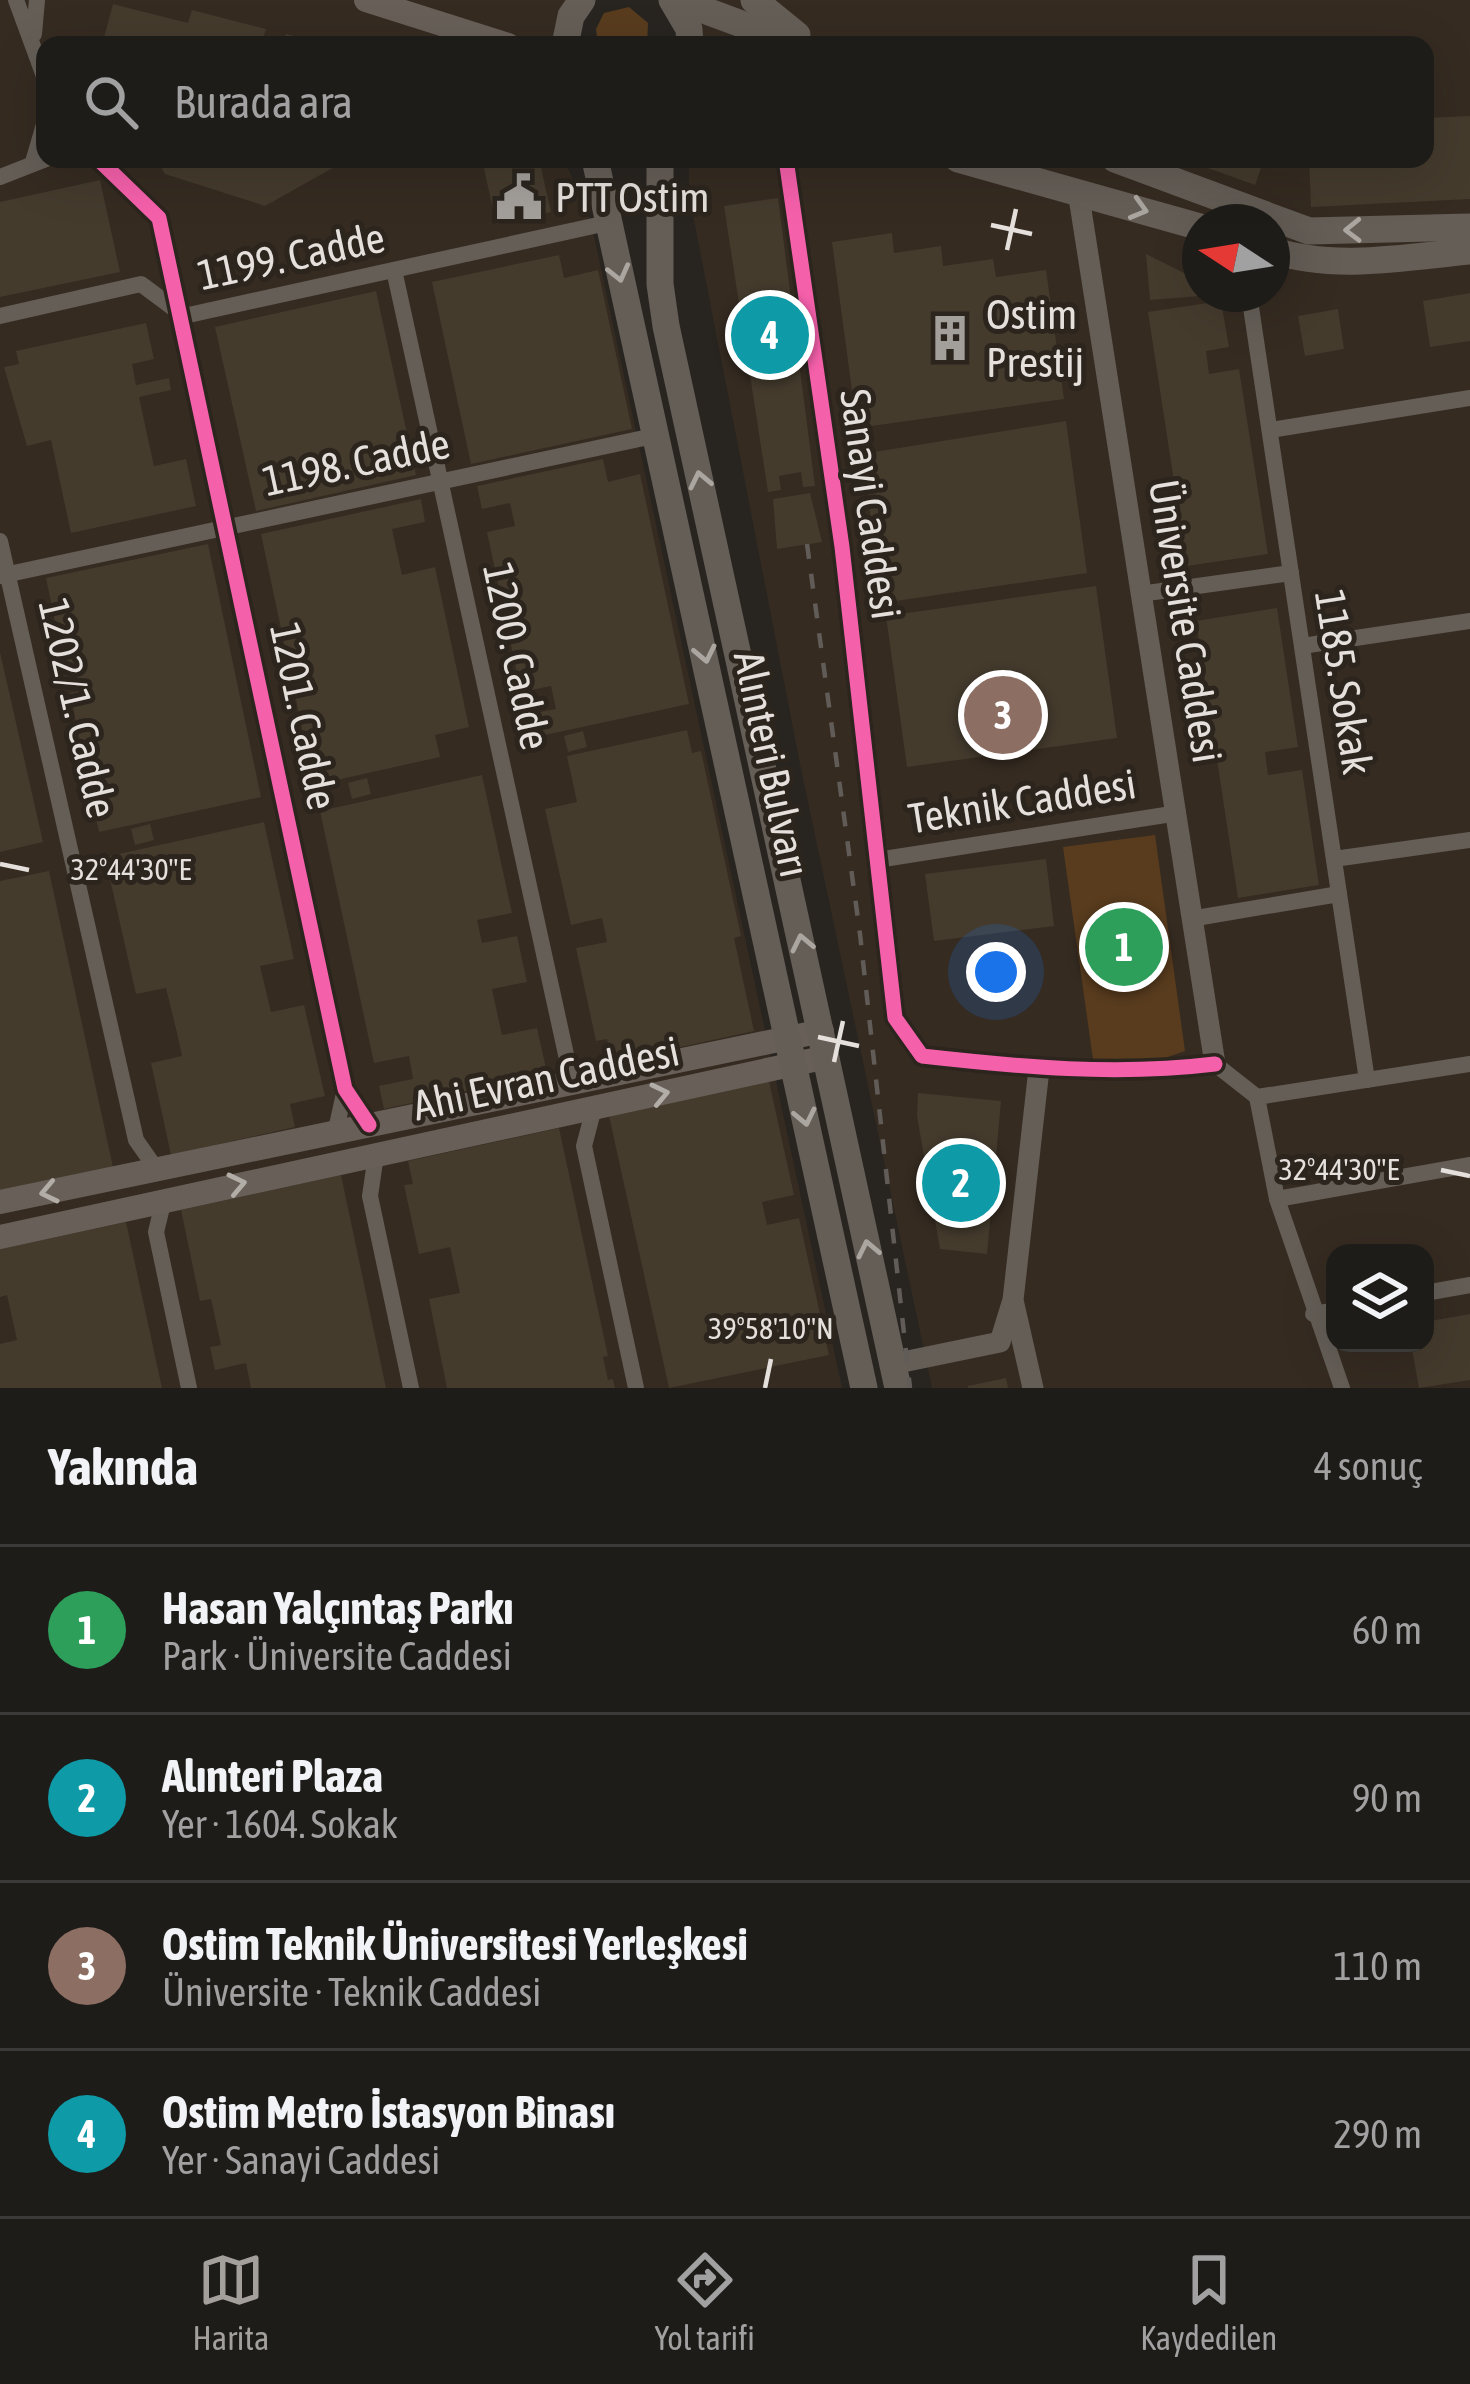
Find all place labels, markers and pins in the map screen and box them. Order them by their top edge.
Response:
public building icon: PTT Ostim [494,172,544,222]
place label: PTT Ostim [555,173,710,221]
pin: 4 [731,290,809,380]
place label: Ostim Prestij [986,290,1084,386]
building icon: Ostim Prestij [925,313,975,363]
pin: 3 [964,670,1042,760]
pin: 1 [1085,902,1163,992]
pin: 2 [922,1138,1000,1228]

